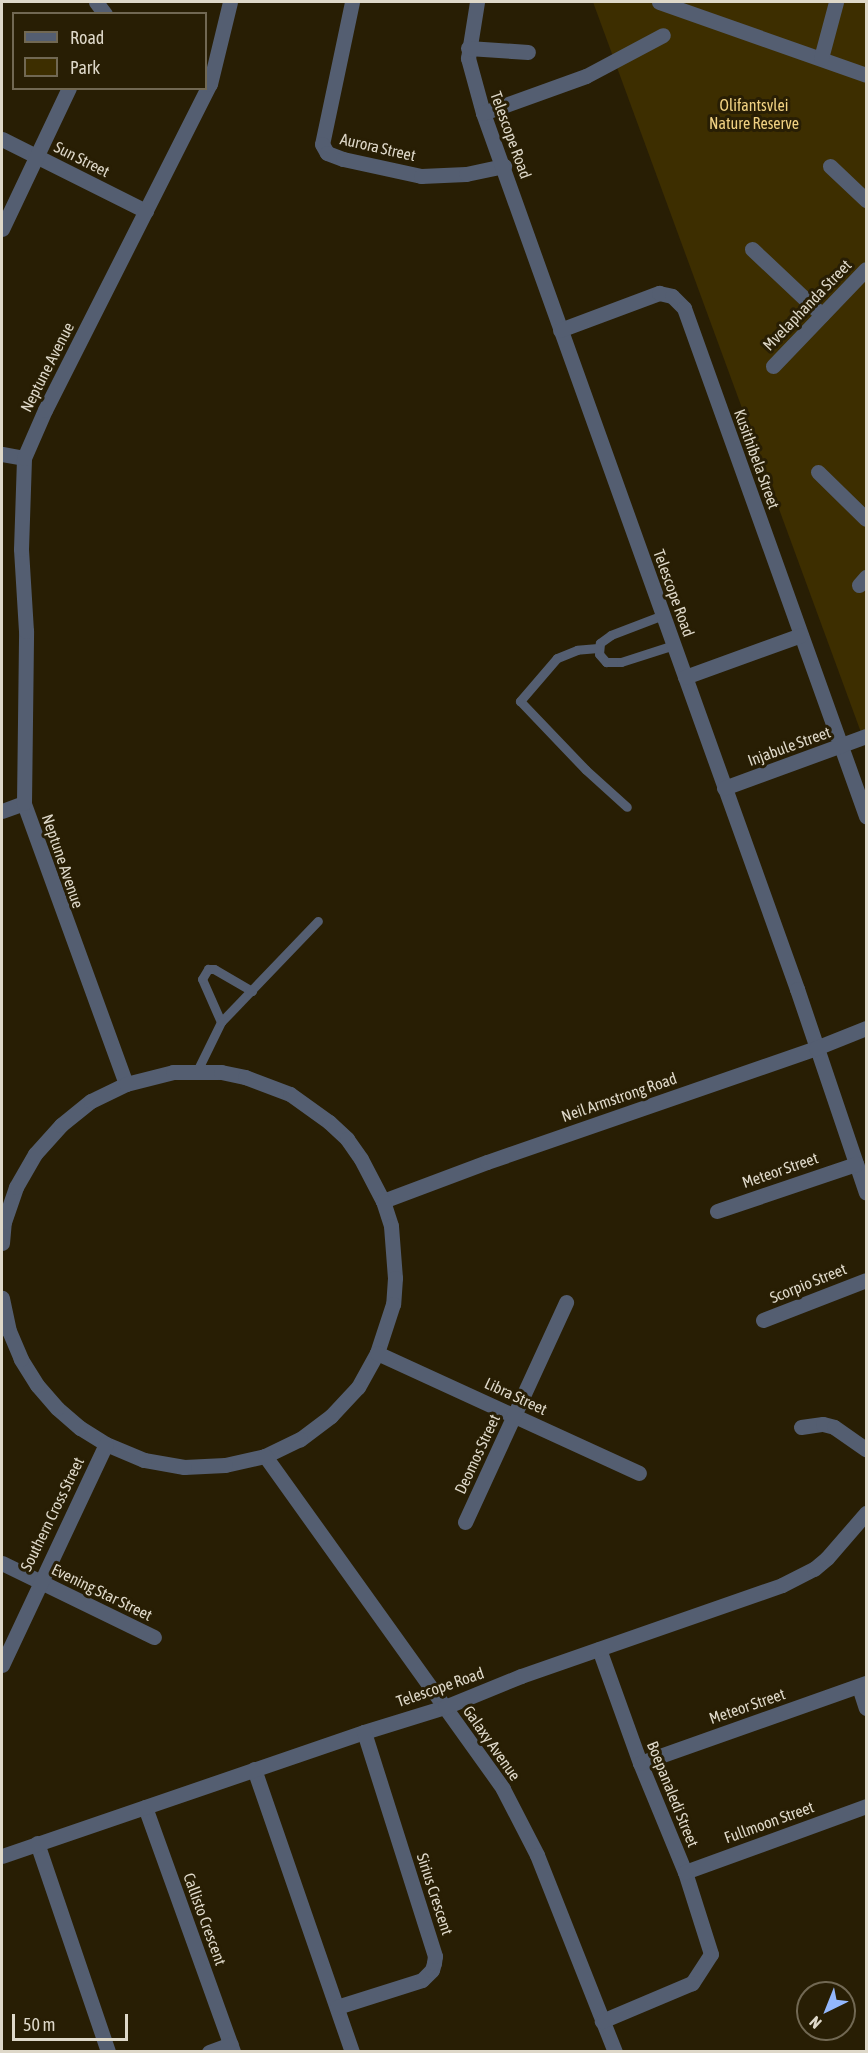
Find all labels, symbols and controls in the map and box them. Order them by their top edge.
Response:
legend [12,12,207,90]
text: Road [70,27,104,48]
text: Park [70,57,100,78]
street label: Telescope Road [486,89,536,181]
park label: Olifantsvlei Nature Reserve [709,95,799,133]
street label: Aurora Street [338,129,418,165]
street label: Sun Street [51,137,113,181]
street label: Mvelaphanda Street [759,256,855,354]
street label: Neptune Avenue [16,319,78,415]
street label: Kusithibela Street [730,407,784,511]
street label: Telescope Road [649,547,699,639]
street label: Injabule Street [745,722,833,770]
street label: Neptune Avenue [38,811,88,911]
street label: Neil Armstrong Road [559,1068,679,1126]
street label: Meteor Street [739,1148,821,1192]
street label: Scorpio Street [767,1259,849,1307]
street label: Libra Street [482,1373,550,1419]
street label: Deomos Street [450,1411,504,1497]
street label: Southern Cross Street [16,1454,88,1574]
street label: Evening Star Street [49,1559,155,1625]
street label: Telescope Road [394,1663,486,1711]
street label: Meteor Street [706,1684,788,1728]
street label: Galaxy Avenue [459,1702,525,1784]
street label: Boepanaledi Street [643,1738,703,1850]
street label: Fullmoon Street [721,1797,817,1847]
street label: Sirius Crescent [413,1851,457,1937]
street label: Callisto Crescent [179,1870,231,1968]
north arrow [796,1981,856,2041]
scale bar [15,2002,130,2040]
text: N [805,2013,825,2033]
text: 50 m [23,2014,55,2035]

